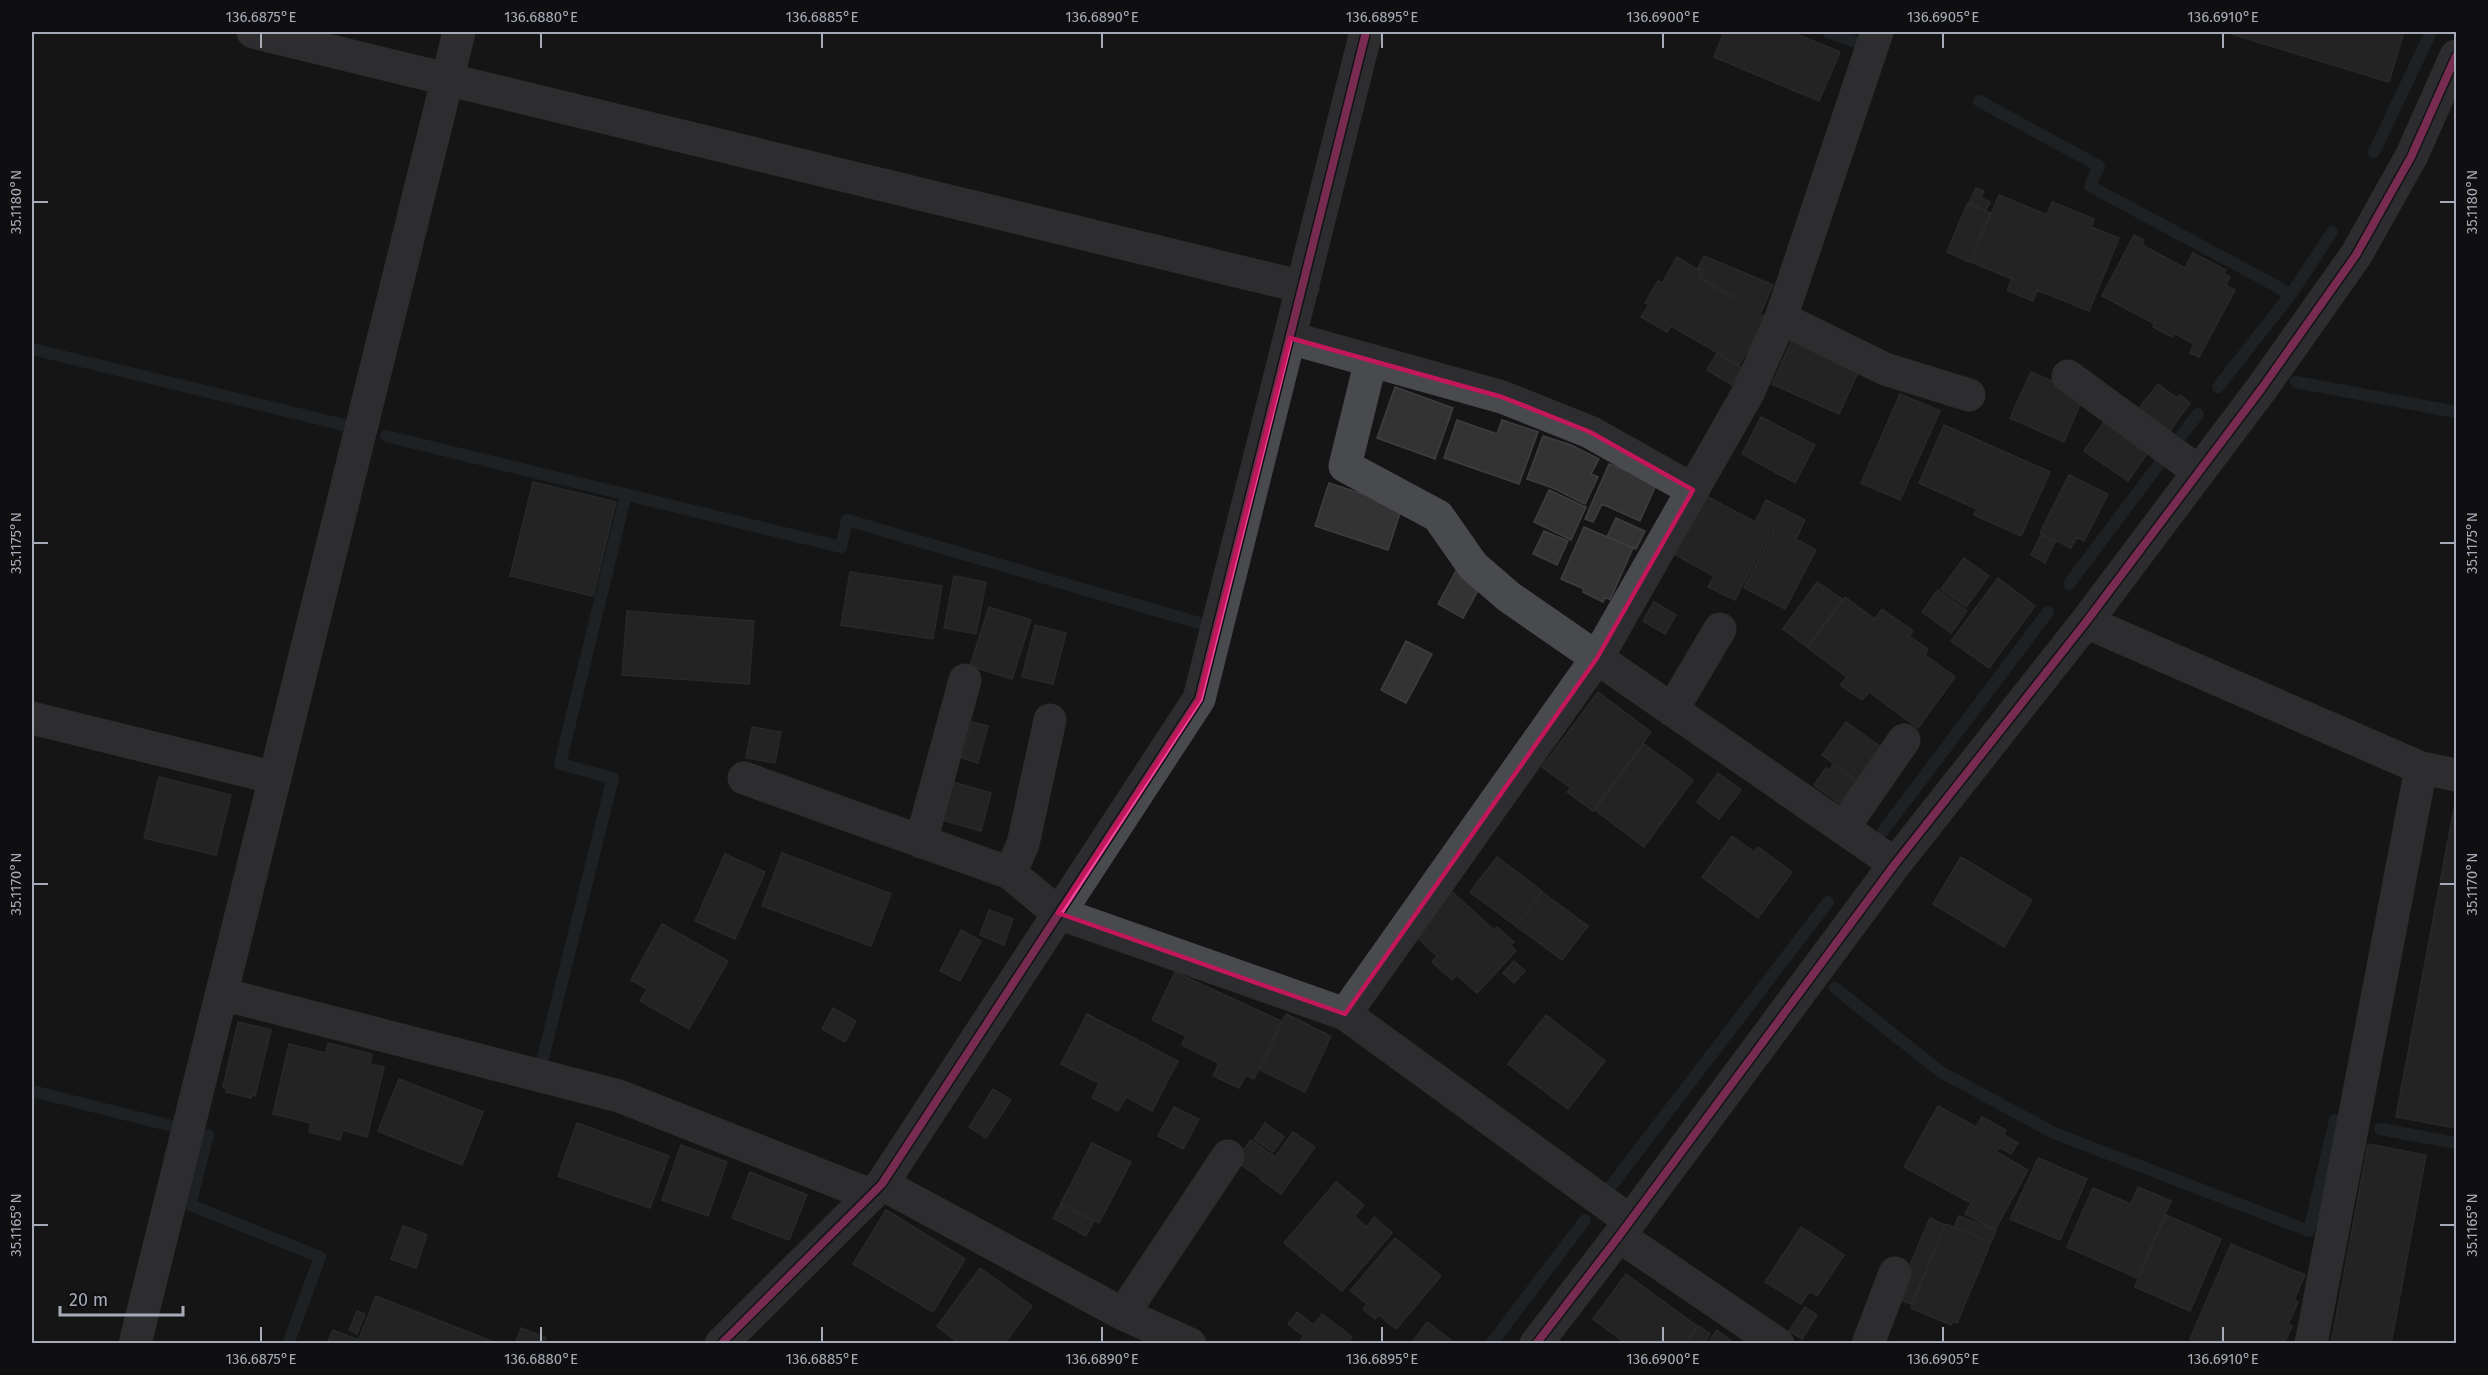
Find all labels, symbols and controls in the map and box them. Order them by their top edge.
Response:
text: 136.6875°E [225,8,297,26]
text: 136.6880°E [504,8,578,26]
text: 136.6885°E [785,8,859,26]
text: 136.6890°E [1065,8,1139,26]
text: 136.6895°E [1346,8,1418,26]
text: 136.6900°E [1626,8,1700,26]
text: 136.6905°E [1907,8,1979,26]
text: 136.6910°E [2187,8,2259,26]
text: 35.1180°N [7,170,25,234]
text: 35.1180°N [2463,170,2481,234]
text: 35.1175°N [7,512,25,574]
text: 35.1175°N [2463,512,2481,574]
text: 35.1170°N [7,853,25,915]
text: 35.1170°N [2463,853,2481,915]
text: 35.1165°N [7,1193,25,1257]
text: 35.1165°N [2463,1193,2481,1257]
scale bar [60,1279,183,1317]
text: 20 m [69,1289,108,1311]
text: 136.6875°E [225,1350,297,1368]
text: 136.6880°E [504,1350,578,1368]
text: 136.6885°E [785,1350,859,1368]
text: 136.6890°E [1065,1350,1139,1368]
text: 136.6895°E [1346,1350,1418,1368]
text: 136.6900°E [1626,1350,1700,1368]
text: 136.6905°E [1907,1350,1979,1368]
text: 136.6910°E [2187,1350,2259,1368]

